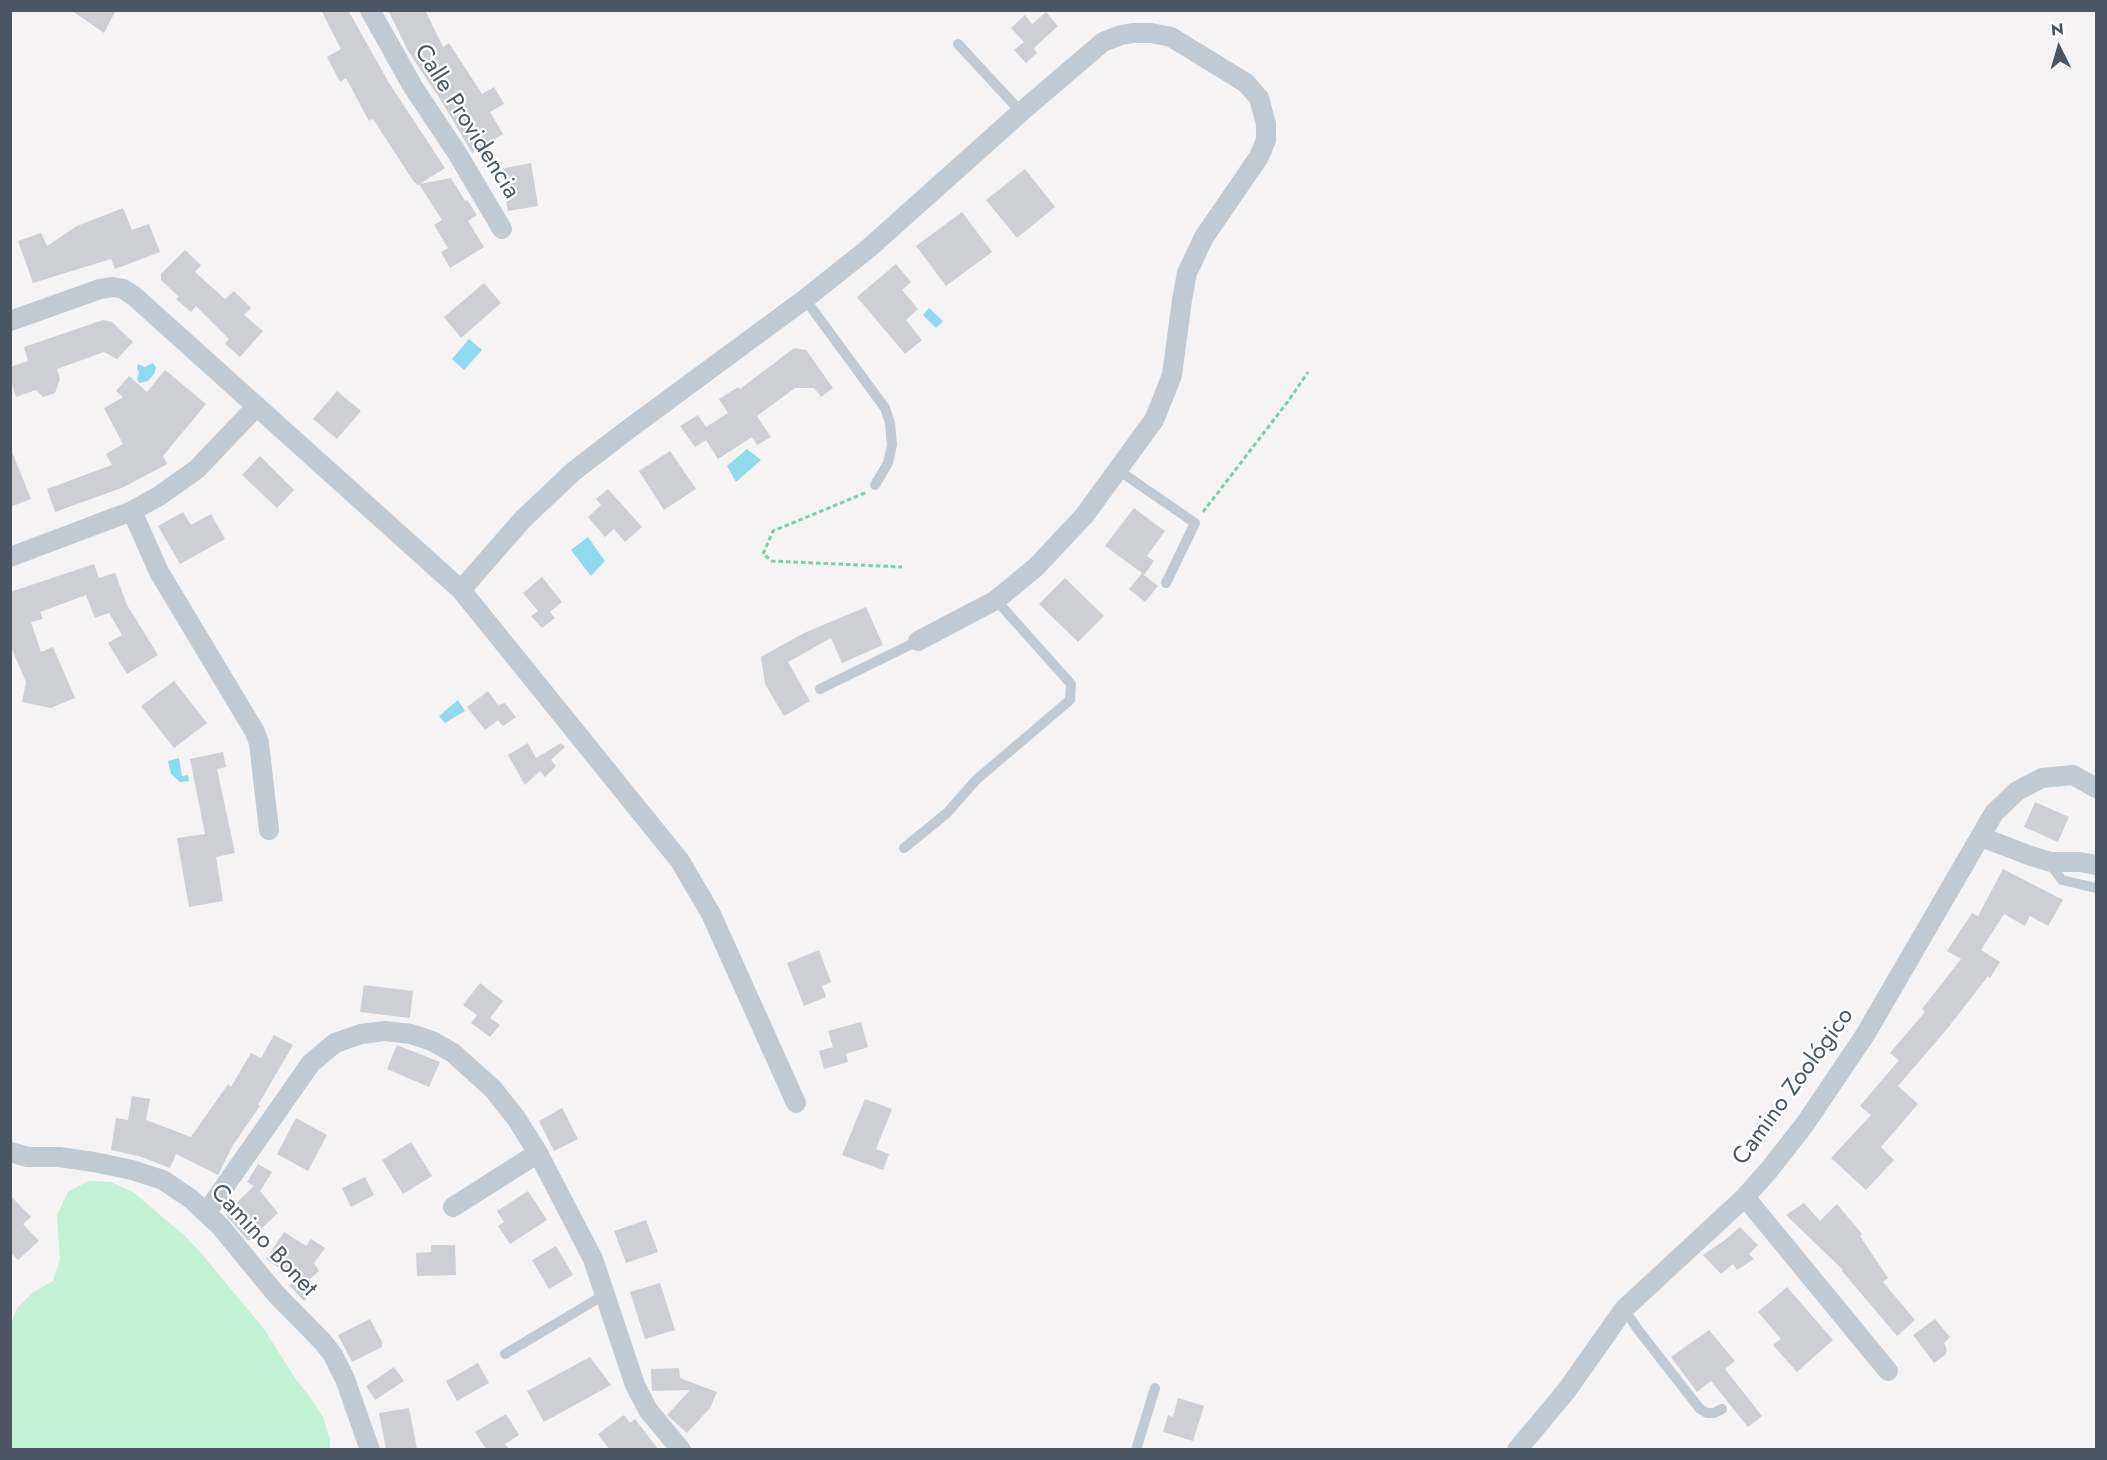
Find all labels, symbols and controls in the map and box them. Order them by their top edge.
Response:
north arrow [2029,18,2089,78]
text: N [2050,18,2065,42]
street label: Calle Providencia [407,40,525,204]
street label: Camino Zoológico [1727,1003,1861,1171]
street label: Camino Bonet [204,1179,322,1303]

